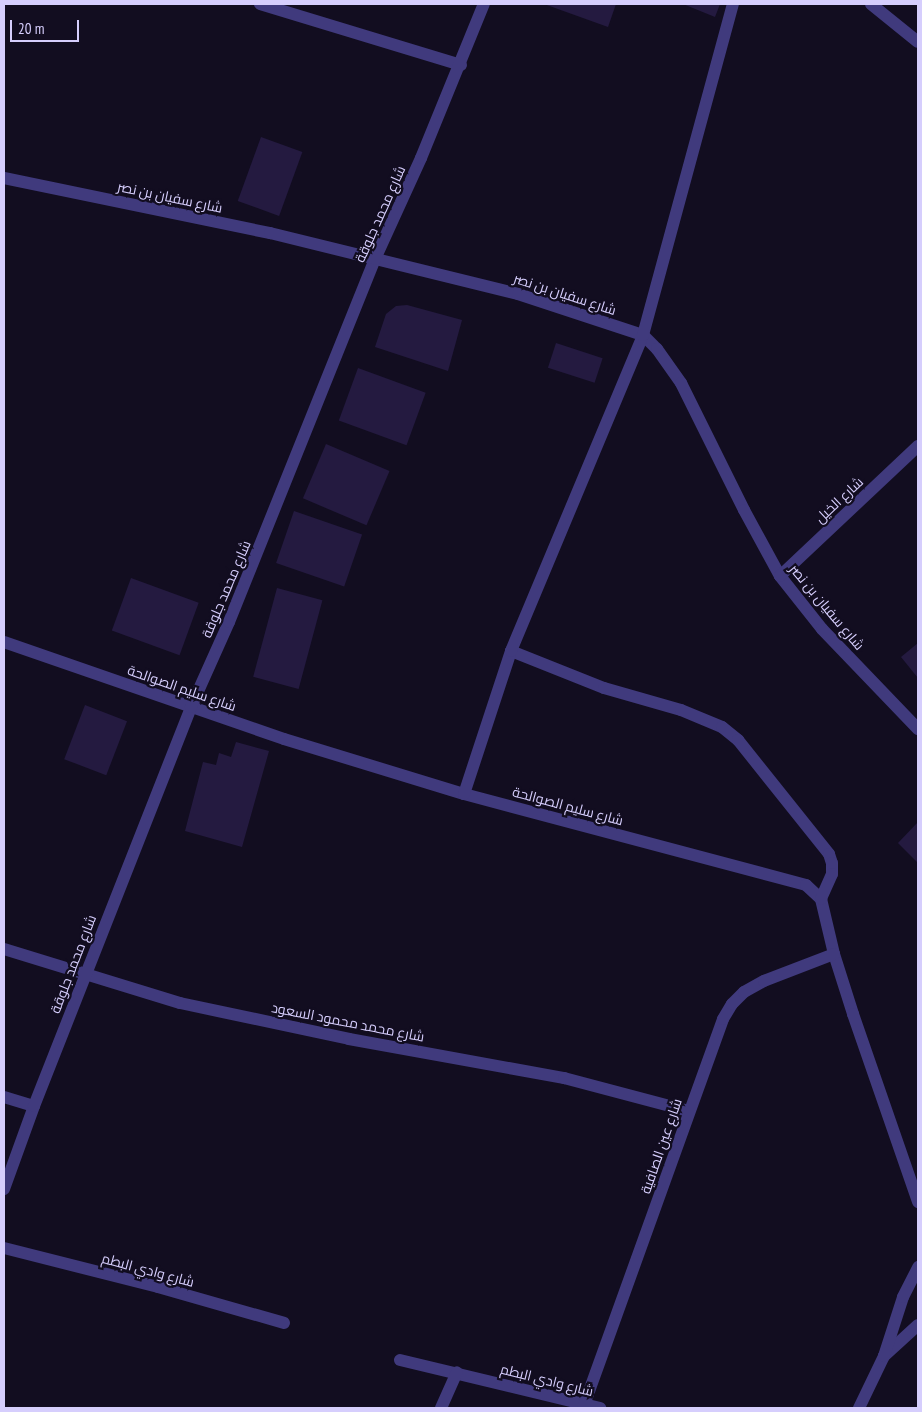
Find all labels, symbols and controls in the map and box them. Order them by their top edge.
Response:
scale bar [12,10,81,42]
text: 20 m [18,19,44,38]
street label: شارع محمد جلوقة [351,163,409,265]
street label: شارع سفيان بن نصر [116,178,224,216]
street label: شارع سفيان بن نصر [512,269,618,319]
street label: شارع الخيل [811,473,867,527]
street label: شارع محمد جلوقة [198,538,254,640]
street label: شارع سفيان بن نصر [786,561,868,653]
street label: شارع سليم الصوالحة [125,661,239,715]
street label: شارع سليم الصوالحة [511,783,625,829]
street label: شارع محمد جلوقة [46,912,100,1016]
street label: شارع محمد محمود السعود [270,999,426,1045]
street label: شارع عين الصافية [637,1096,685,1196]
street label: شارع وادي البطم [100,1250,196,1290]
street label: شارع وادي البطم [499,1360,595,1400]

